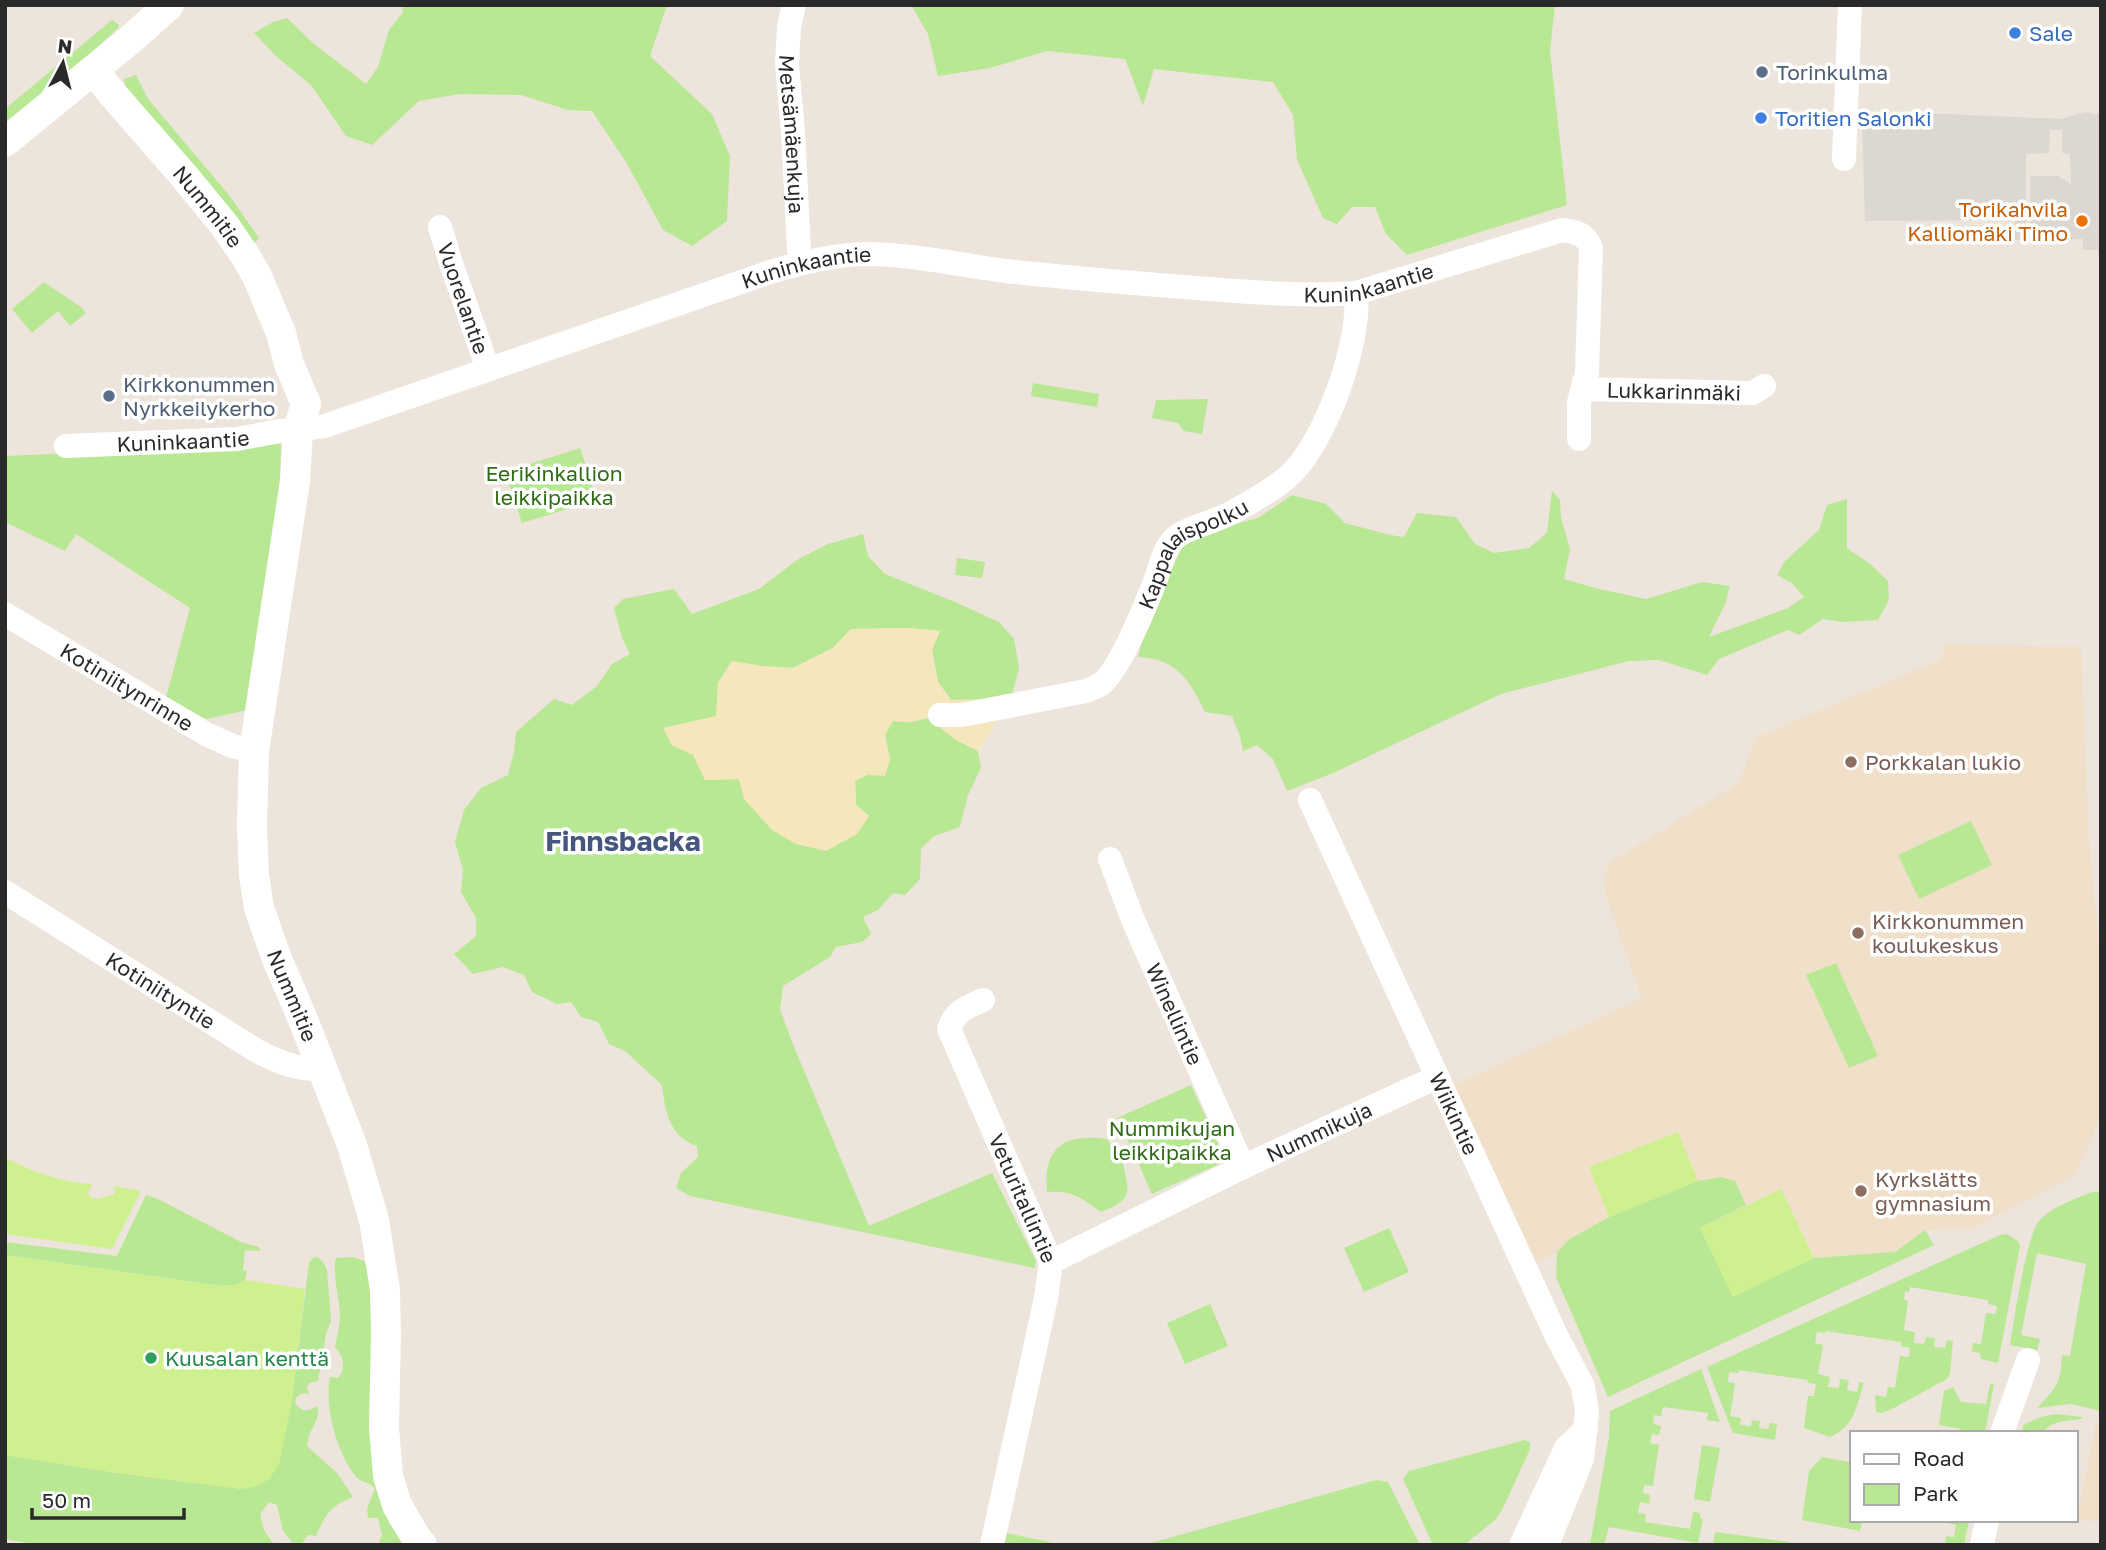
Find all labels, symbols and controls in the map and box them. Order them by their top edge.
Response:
place label: Sale [2029,20,2073,46]
marker: Sale [2007,25,2023,41]
north arrow [28,28,98,98]
text: N [57,33,74,58]
street label: Metsämäenkuja [774,54,810,214]
place label: Torinkulma [1776,59,1888,85]
marker: Torinkulma [1754,64,1770,80]
place label: Toritien Salonki [1775,105,1932,131]
marker: Toritien Salonki [1753,110,1769,126]
street label: Nummitie [168,160,249,252]
place label: Torikahvila Kalliomäki Timo [1907,196,2068,246]
marker: Torikahvila Kalliomäki Timo [2074,213,2090,229]
street label: Vuorelantie [432,239,495,357]
street label: Kuninkaantie [738,241,871,294]
street label: Kuninkaantie [1303,257,1436,308]
place label: Kirkkonummen Nyrkkeilykerho [123,371,275,421]
street label: Lukkarinmäki [1606,377,1741,406]
marker: Kirkkonummen Nyrkkeilykerho [101,388,117,404]
street label: Kuninkaantie [116,424,251,457]
park label: Eerikinkallion leikkipaikka [485,460,623,510]
street label: Kappalaispolku [1132,493,1253,613]
street label: Kotiniitynrinne [56,637,198,736]
place label: Porkkalan lukio [1865,749,2021,775]
marker: Porkkalan lukio [1843,754,1859,770]
district label: Finnsbacka [545,824,701,857]
place label: Kirkkonummen koulukeskus [1872,908,2024,958]
marker: Kirkkonummen koulukeskus [1850,925,1866,941]
street label: Kotiniityntie [101,946,220,1034]
street label: Nummitie [262,946,323,1045]
street label: Winellintie [1141,959,1209,1069]
street label: Wiikintie [1424,1068,1484,1159]
street label: Nummikuja [1262,1096,1376,1167]
park label: Nummikujan leikkipaikka [1109,1115,1235,1165]
street label: Veturitallintie [983,1129,1063,1267]
place label: Kyrkslätts gymnasium [1875,1166,1991,1216]
marker: Kyrkslätts gymnasium [1853,1183,1869,1199]
place label: Kuusalan kenttä [165,1345,329,1371]
marker: Kuusalan kenttä [143,1350,159,1366]
legend [1850,1431,2078,1522]
text: Road [1913,1445,1964,1471]
scale bar [32,1476,184,1520]
text: Park [1913,1480,1959,1506]
text: 50 m [42,1487,91,1513]

